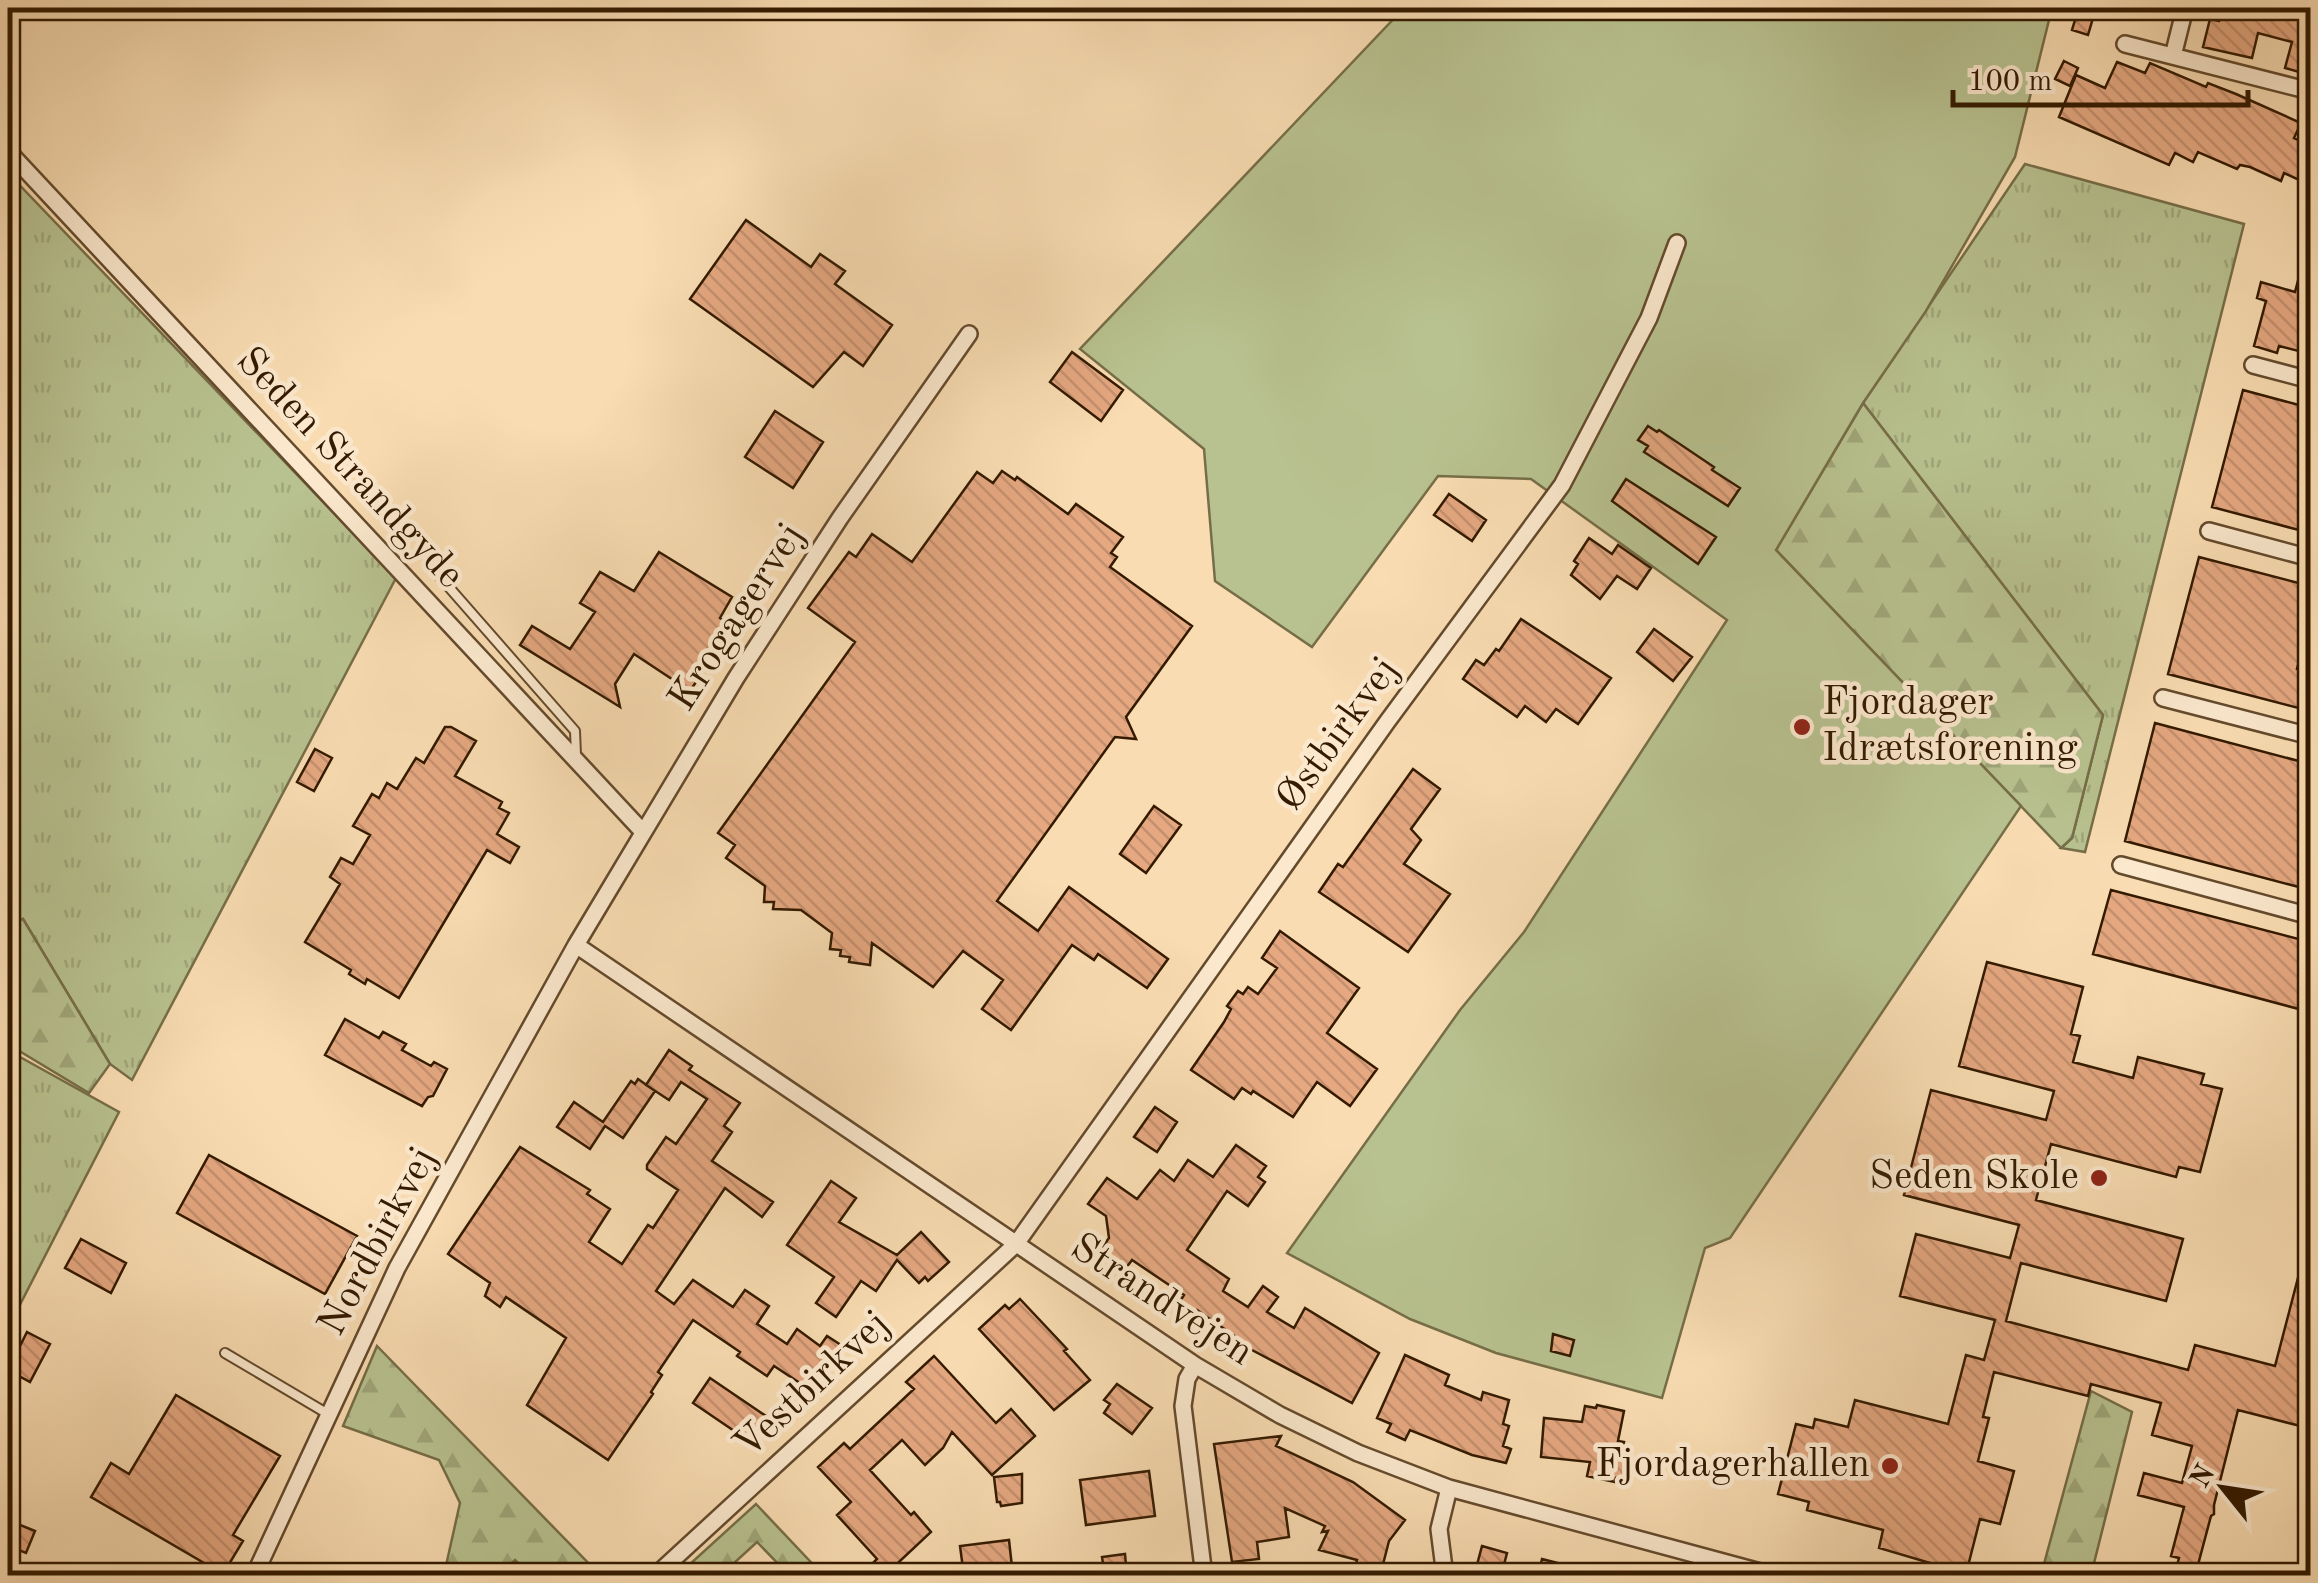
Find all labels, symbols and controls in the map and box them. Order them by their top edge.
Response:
scale bar [1953,45,2248,107]
text: 100 m [1968,67,2052,97]
street label: Seden Strandgyde [228,341,470,597]
street label: Krogagervej [663,517,813,719]
street label: Østbirkvej [1270,651,1408,819]
place label: Fjordager Idrætsforening [1822,684,2078,770]
marker: Fjordager Idrætsforening [1791,716,1813,738]
street label: Nordbirkvej [313,1141,445,1343]
place label: Seden Skole [1869,1158,2079,1198]
marker: Seden Skole [2088,1167,2110,1189]
street label: Strandvejen [1063,1228,1259,1374]
street label: Vestbirkvej [728,1305,898,1467]
north arrow [2173,1438,2273,1538]
place label: Fjordagerhallen [1595,1446,1870,1486]
marker: Fjordagerhallen [1879,1455,1901,1477]
text: N [2186,1460,2222,1493]

